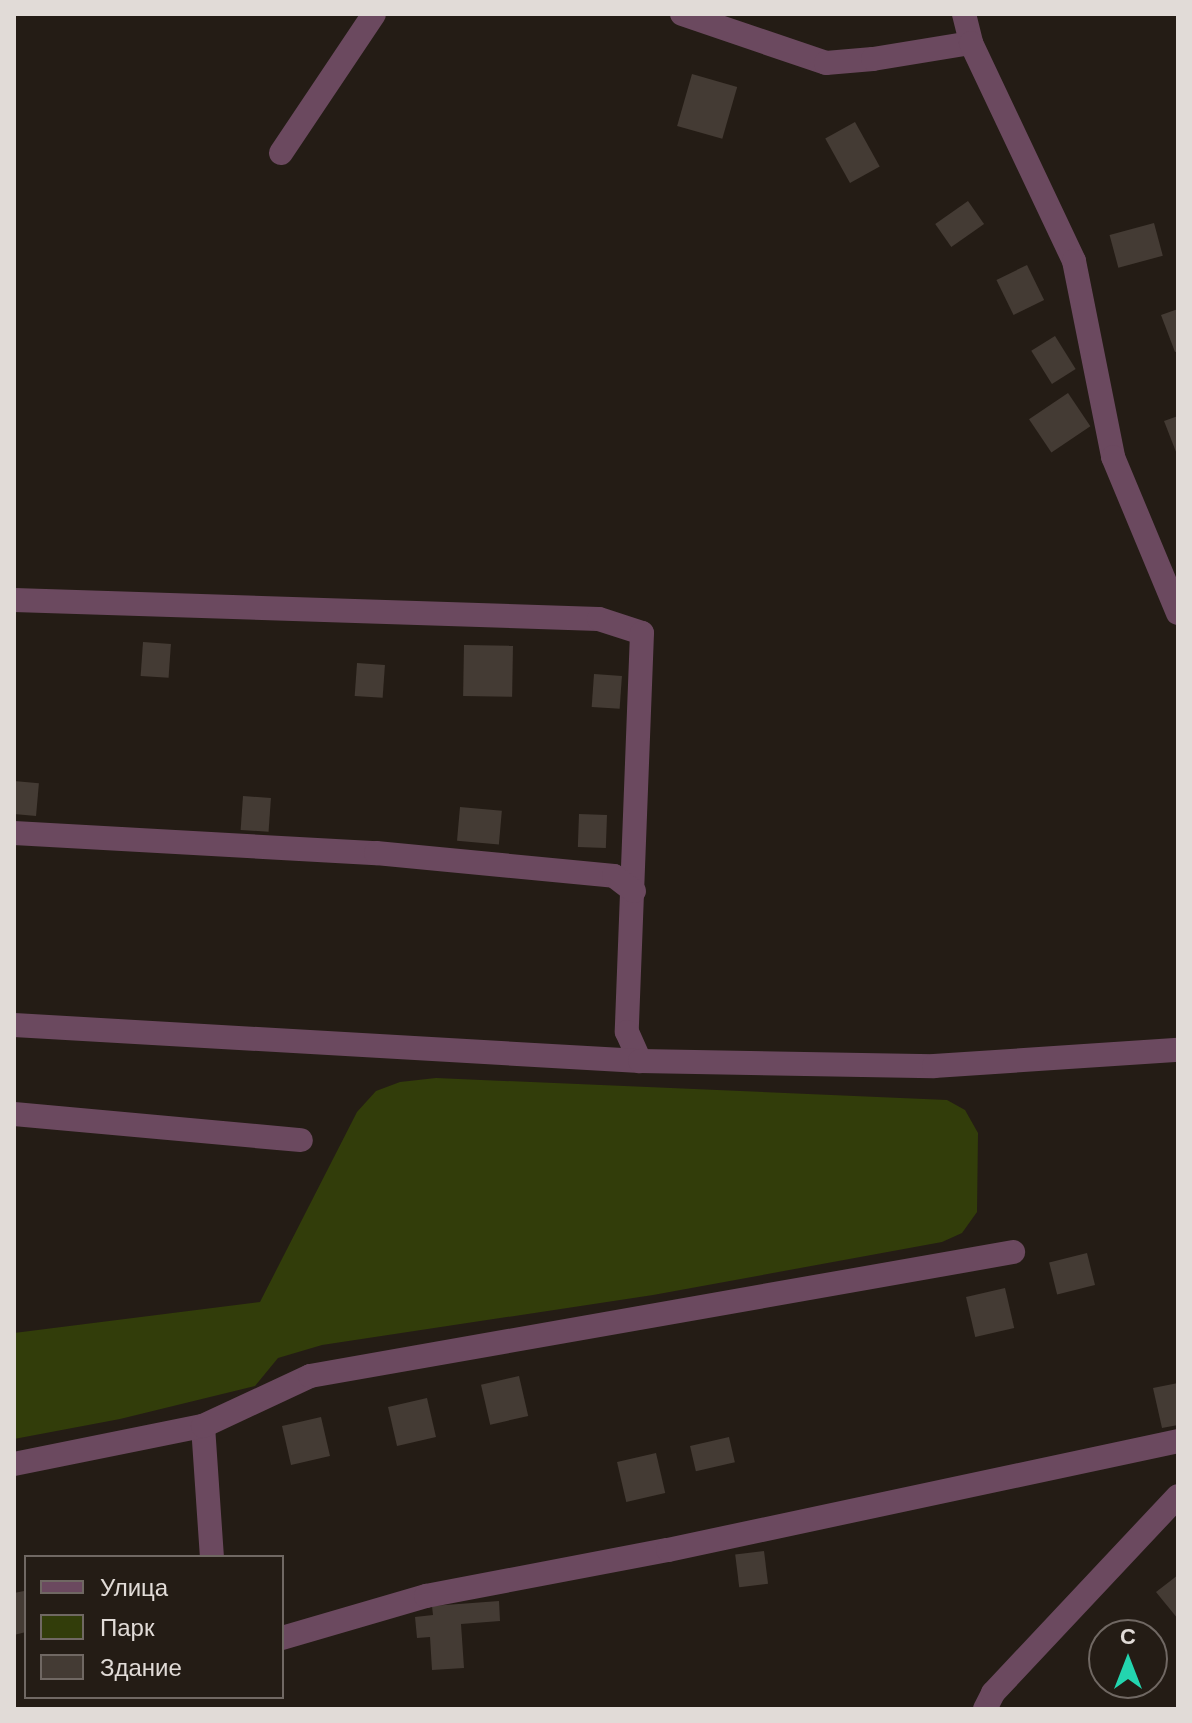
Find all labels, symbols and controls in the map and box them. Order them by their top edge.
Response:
legend [24,1555,284,1699]
text: Улица [100,1572,168,1603]
text: Парк [100,1612,154,1643]
north arrow [1088,1619,1168,1699]
text: С [1120,1622,1136,1651]
text: Здание [100,1652,182,1683]

